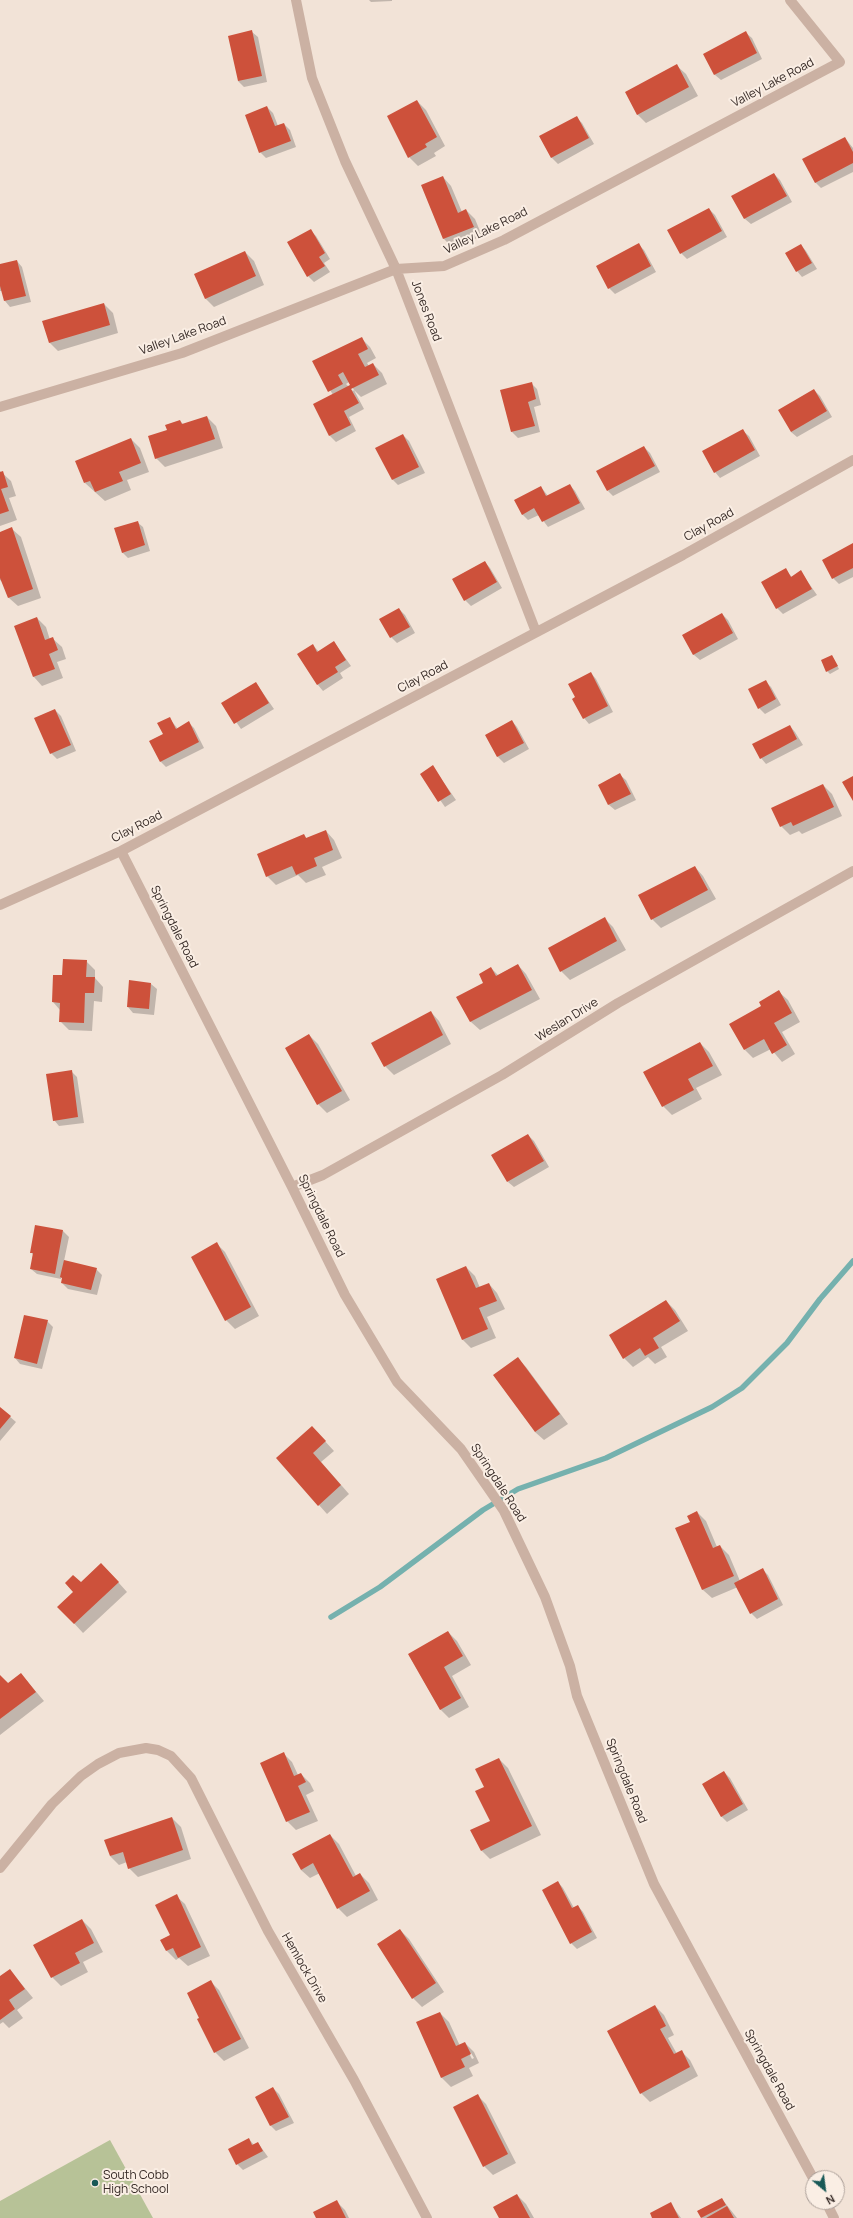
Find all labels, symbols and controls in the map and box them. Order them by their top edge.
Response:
street label: Valley Lake Road [729,55,817,111]
street label: Valley Lake Road [442,205,530,257]
street label: Jones Road [408,279,444,343]
street label: Valley Lake Road [138,314,228,358]
street label: Clay Road [682,505,736,545]
street label: Clay Road [395,658,451,696]
street label: Clay Road [109,808,165,846]
street label: Springdale Road [147,884,201,970]
street label: Weslan Drive [533,995,601,1045]
street label: Springdale Road [295,1172,347,1260]
street label: Springdale Road [467,1441,529,1525]
street label: Springdale Road [602,1736,650,1826]
street label: Hemlock Drive [278,1931,330,2005]
street label: Springdale Road [741,2027,797,2113]
place label: South Cobb High School [103,2169,169,2197]
north arrow [805,2170,845,2210]
marker: South Cobb High School [90,2178,100,2188]
text: N [823,2192,838,2209]

